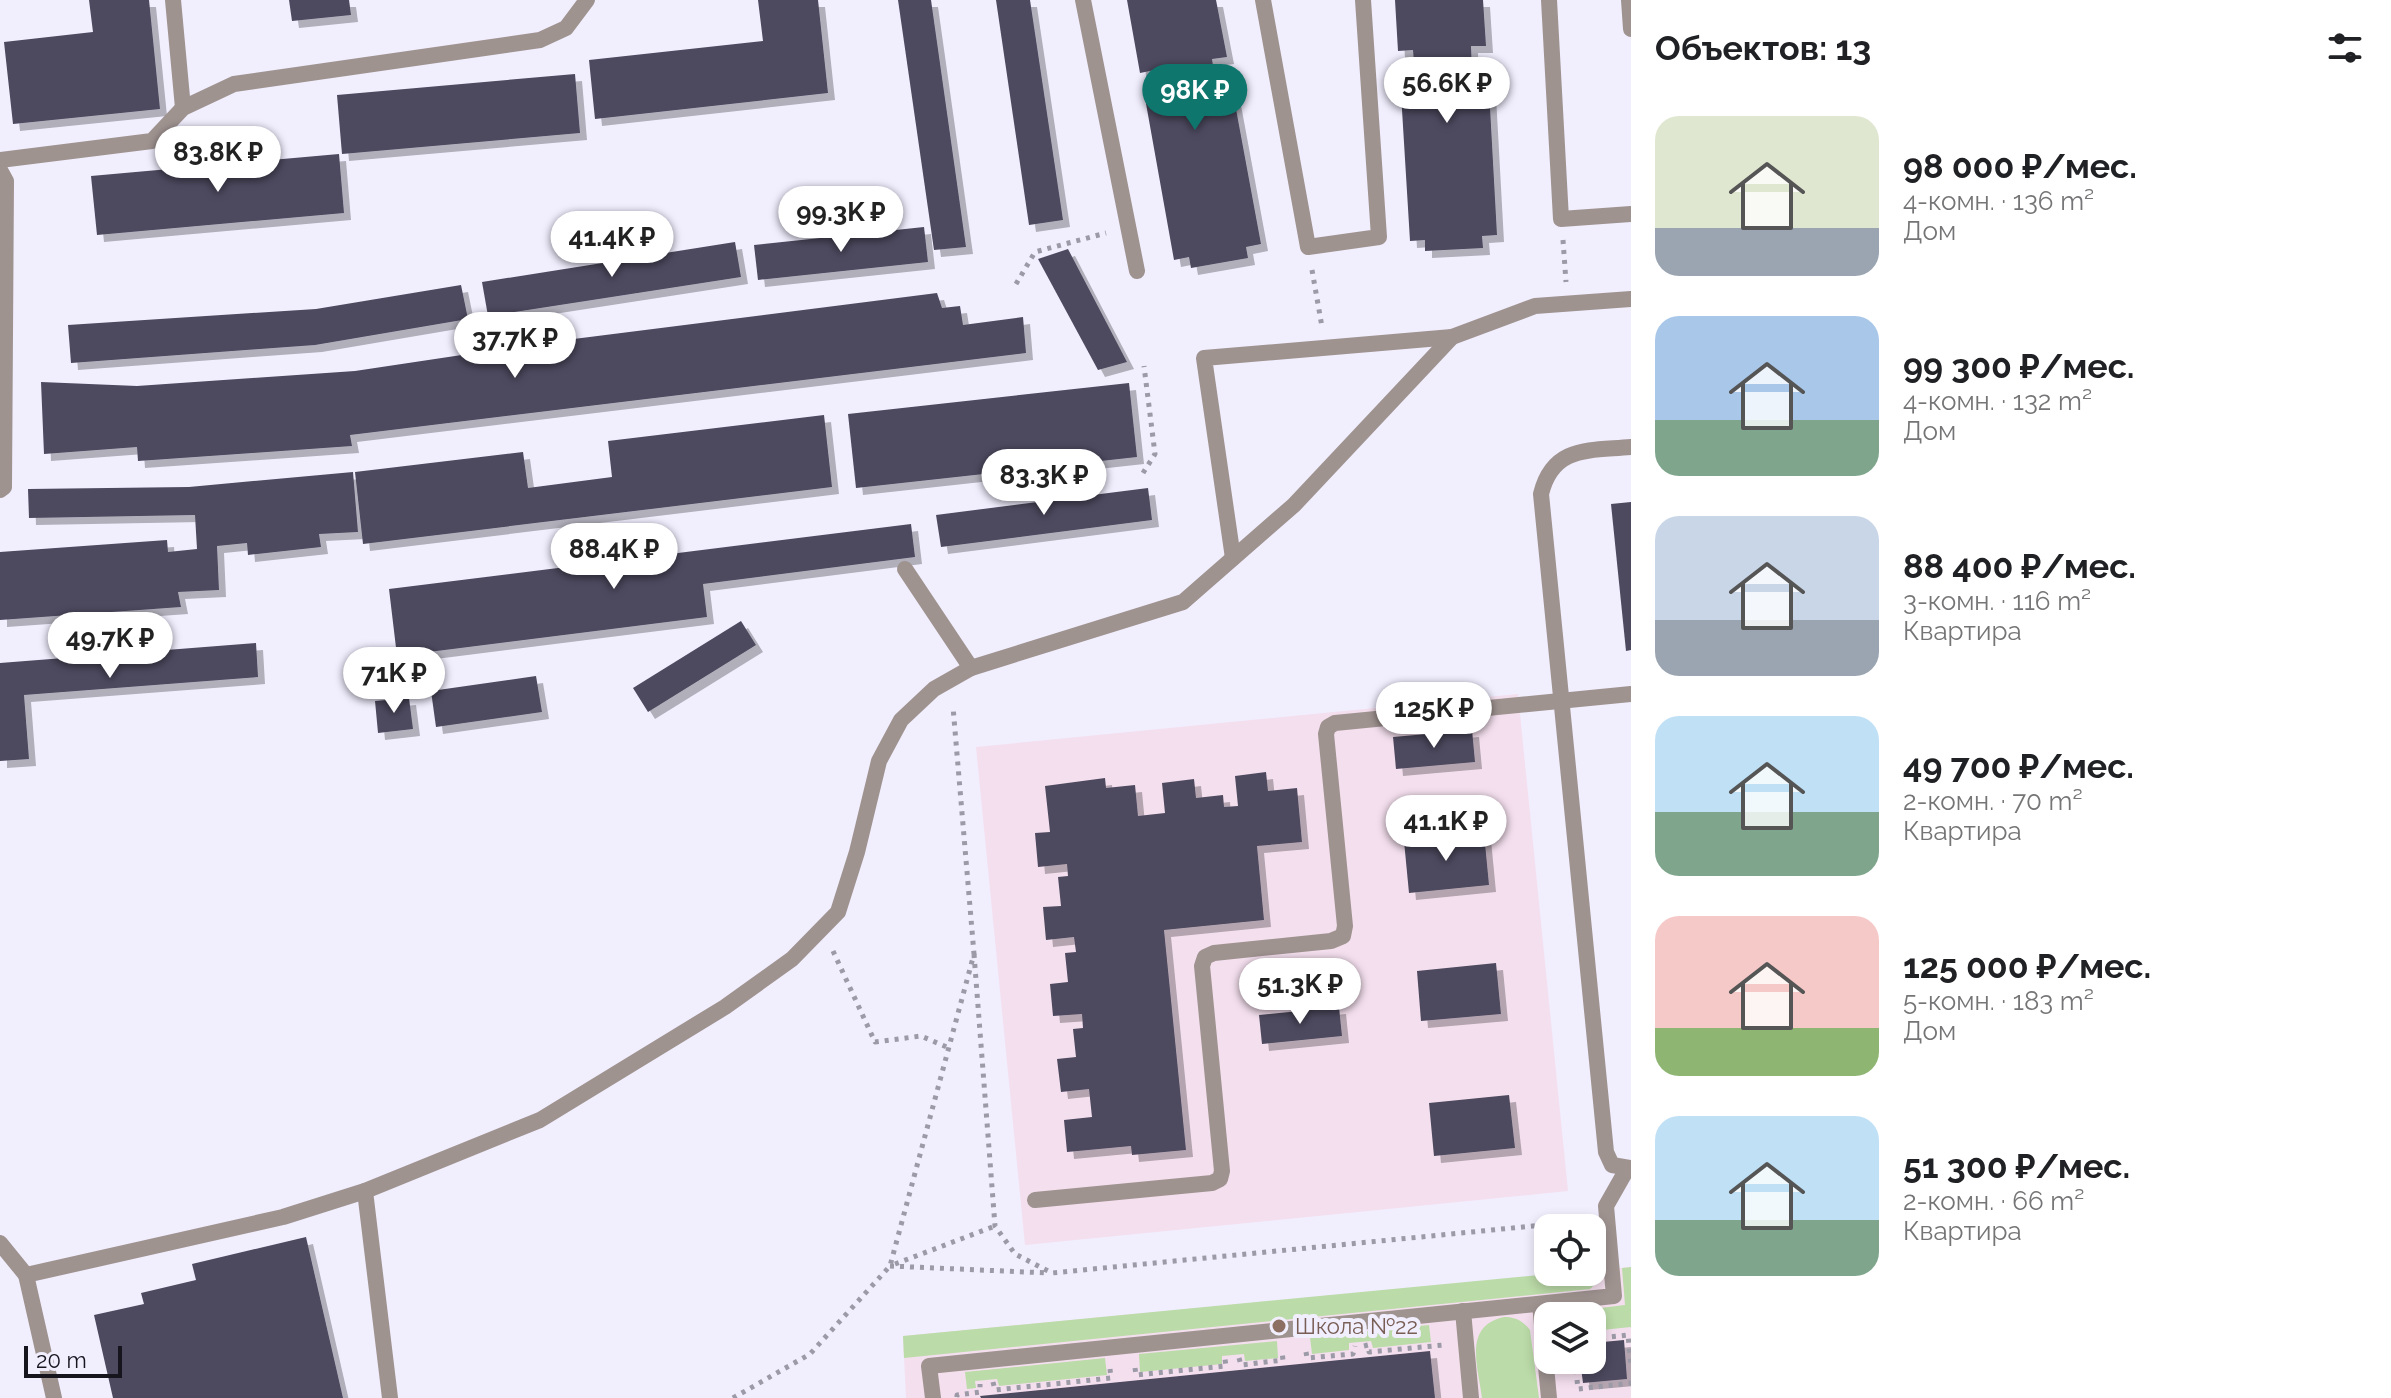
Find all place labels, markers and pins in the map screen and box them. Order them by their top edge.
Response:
pin: 56.6K ₽ [1373,57,1521,125]
pin: 98K ₽ [1139,64,1251,132]
pin: 83.8K ₽ [144,126,292,194]
pin: 99.3K ₽ [767,186,915,254]
pin: 41.4K ₽ [538,211,686,279]
pin: 37.7K ₽ [441,312,589,380]
pin: 83.3K ₽ [970,449,1118,517]
pin: 88.4K ₽ [540,523,688,591]
pin: 49.7K ₽ [36,612,184,680]
pin: 71K ₽ [338,647,450,715]
pin: 125K ₽ [1369,682,1499,750]
pin: 41.1K ₽ [1372,795,1520,863]
pin: 51.3K ₽ [1226,958,1374,1026]
place label: Школа №22 [1295,1313,1418,1339]
marker: Школа №22 [1270,1317,1288,1335]

